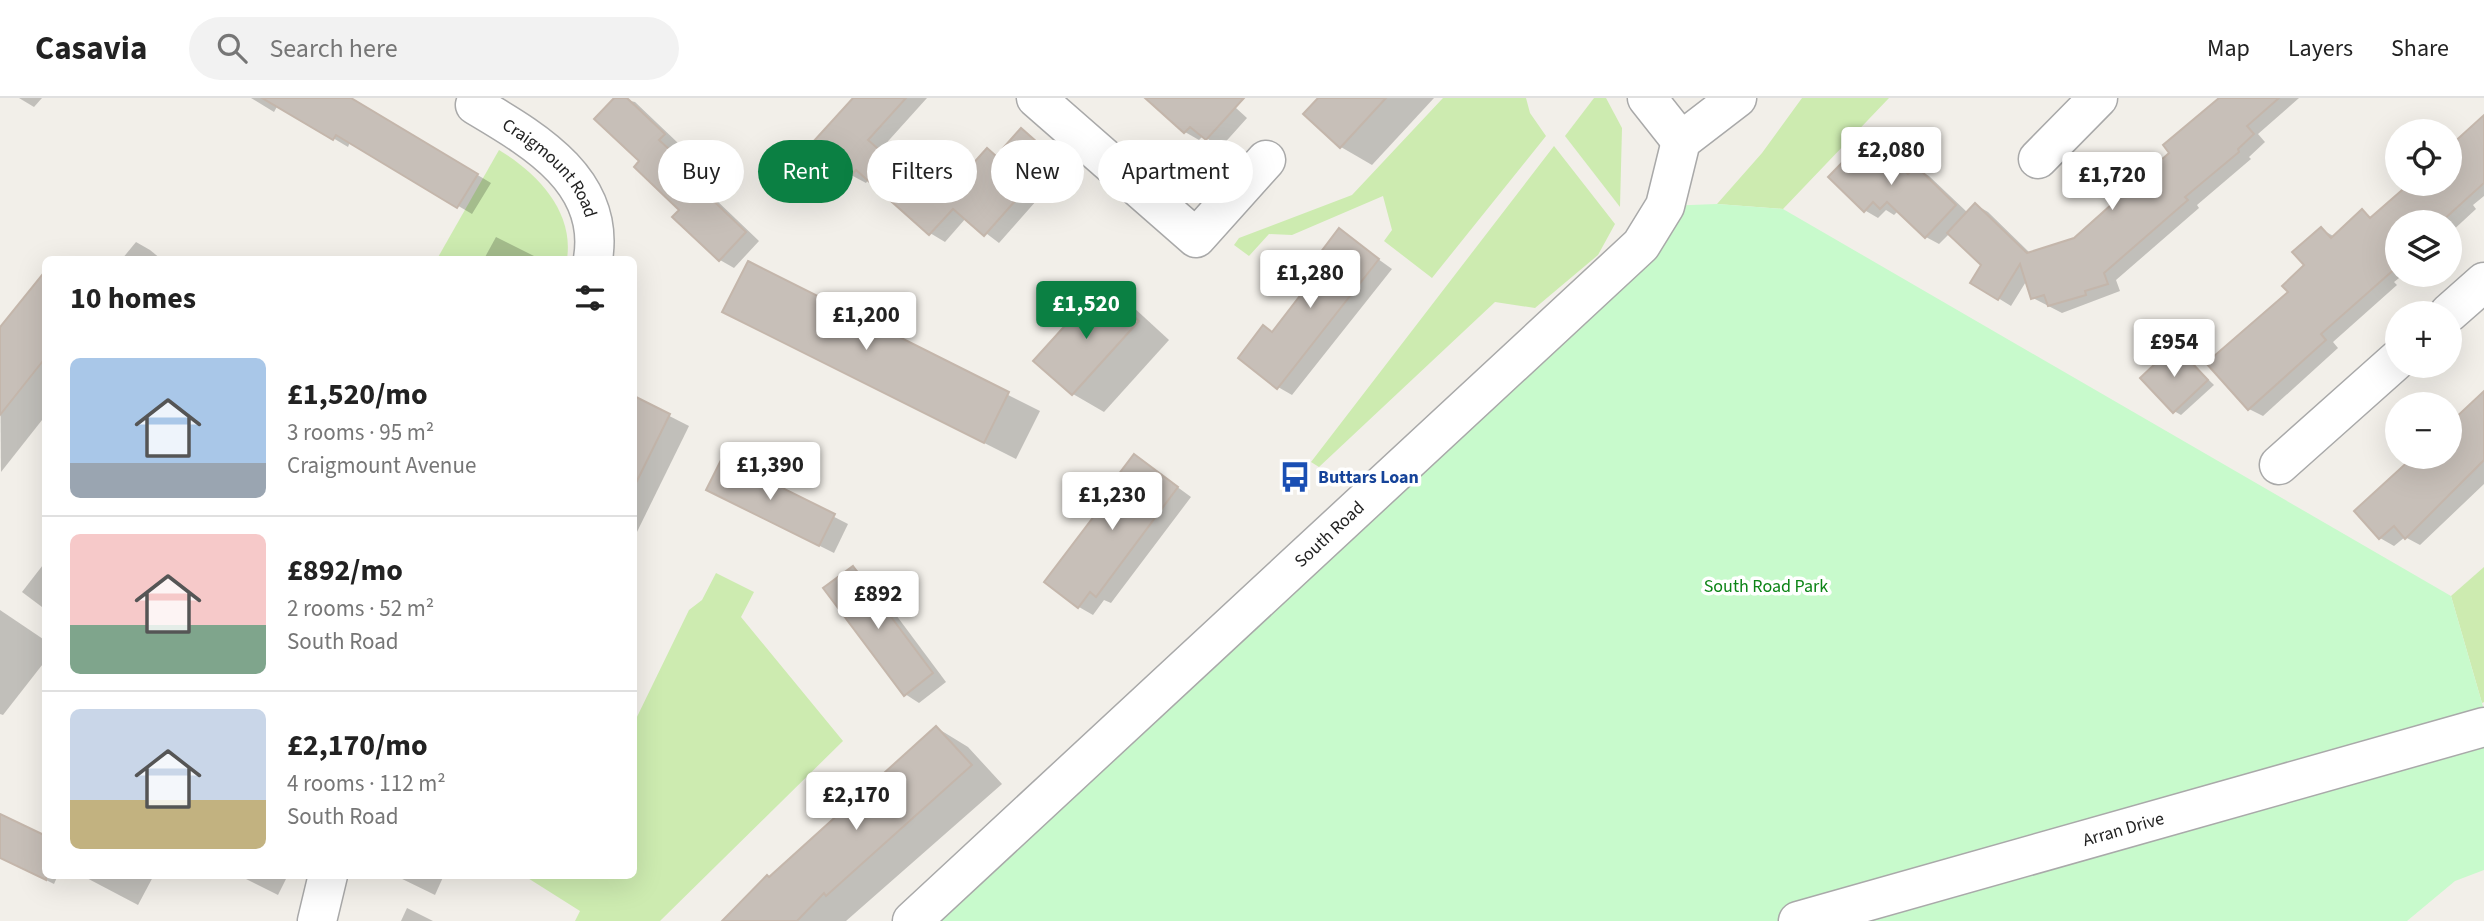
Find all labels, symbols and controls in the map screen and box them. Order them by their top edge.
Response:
search box [189,17,679,80]
text: Casavia [35,25,147,72]
icon: search [213,29,251,67]
text: Search here [269,30,398,67]
text: Map [2207,31,2250,66]
text: Layers [2288,31,2353,66]
text: Share [2391,31,2449,66]
street label: Craigmount Road [498,112,603,221]
map controls [2385,119,2462,469]
button: locate [2385,119,2462,196]
pin: £2,080 [1834,127,1948,187]
text: £2,080 [1857,133,1925,166]
chip: Buy [658,140,744,203]
chip: Rent [758,140,853,203]
chip: Filters [867,140,977,203]
chip: New [991,140,1084,203]
chip: Apartment [1098,140,1253,203]
pin: £1,720 [2055,152,2169,212]
text: £1,720 [2078,158,2146,191]
button: layers [2385,210,2462,287]
pin: £1,280 [1253,250,1367,310]
text: £1,280 [1276,256,1344,289]
text: 10 homes [70,277,196,320]
icon: filters [571,279,609,317]
pin: £1,520 [1029,282,1143,341]
text: £1,520 [1052,287,1120,320]
pin: £1,200 [809,292,923,352]
text: £1,200 [832,298,900,331]
button: + [2385,301,2462,378]
pin: £954 [2133,320,2215,379]
text: £954 [2150,325,2198,358]
text: £1,520/mo [287,373,428,416]
icon: home [126,386,210,470]
button: − [2385,392,2462,469]
text: 3 rooms · 95 m² [287,416,434,449]
pin: £1,390 [713,442,827,502]
text: £1,390 [736,448,804,481]
text: Craigmount Avenue [287,449,476,482]
bus stop icon: Buttars Loan [1278,460,1312,494]
place label: Buttars Loan [1318,465,1419,490]
pin: £1,230 [1055,472,1169,532]
text: £1,230 [1078,478,1146,511]
street label: South Road [1289,495,1370,573]
text: £892/mo [287,549,403,592]
icon: home [126,562,210,646]
pin: £892 [837,572,919,631]
park label: South Road Park [1704,574,1828,599]
text: £892 [854,577,902,610]
text: 2 rooms · 52 m² [287,592,434,625]
text: South Road [287,625,399,658]
text: £2,170/mo [287,724,428,767]
icon: home [126,737,210,821]
text: 4 rooms · 112 m² [287,767,446,800]
pin: £2,170 [799,772,913,832]
text: £2,170 [822,778,890,811]
text: South Road [287,800,399,833]
street label: Arran Drive [2080,806,2167,852]

